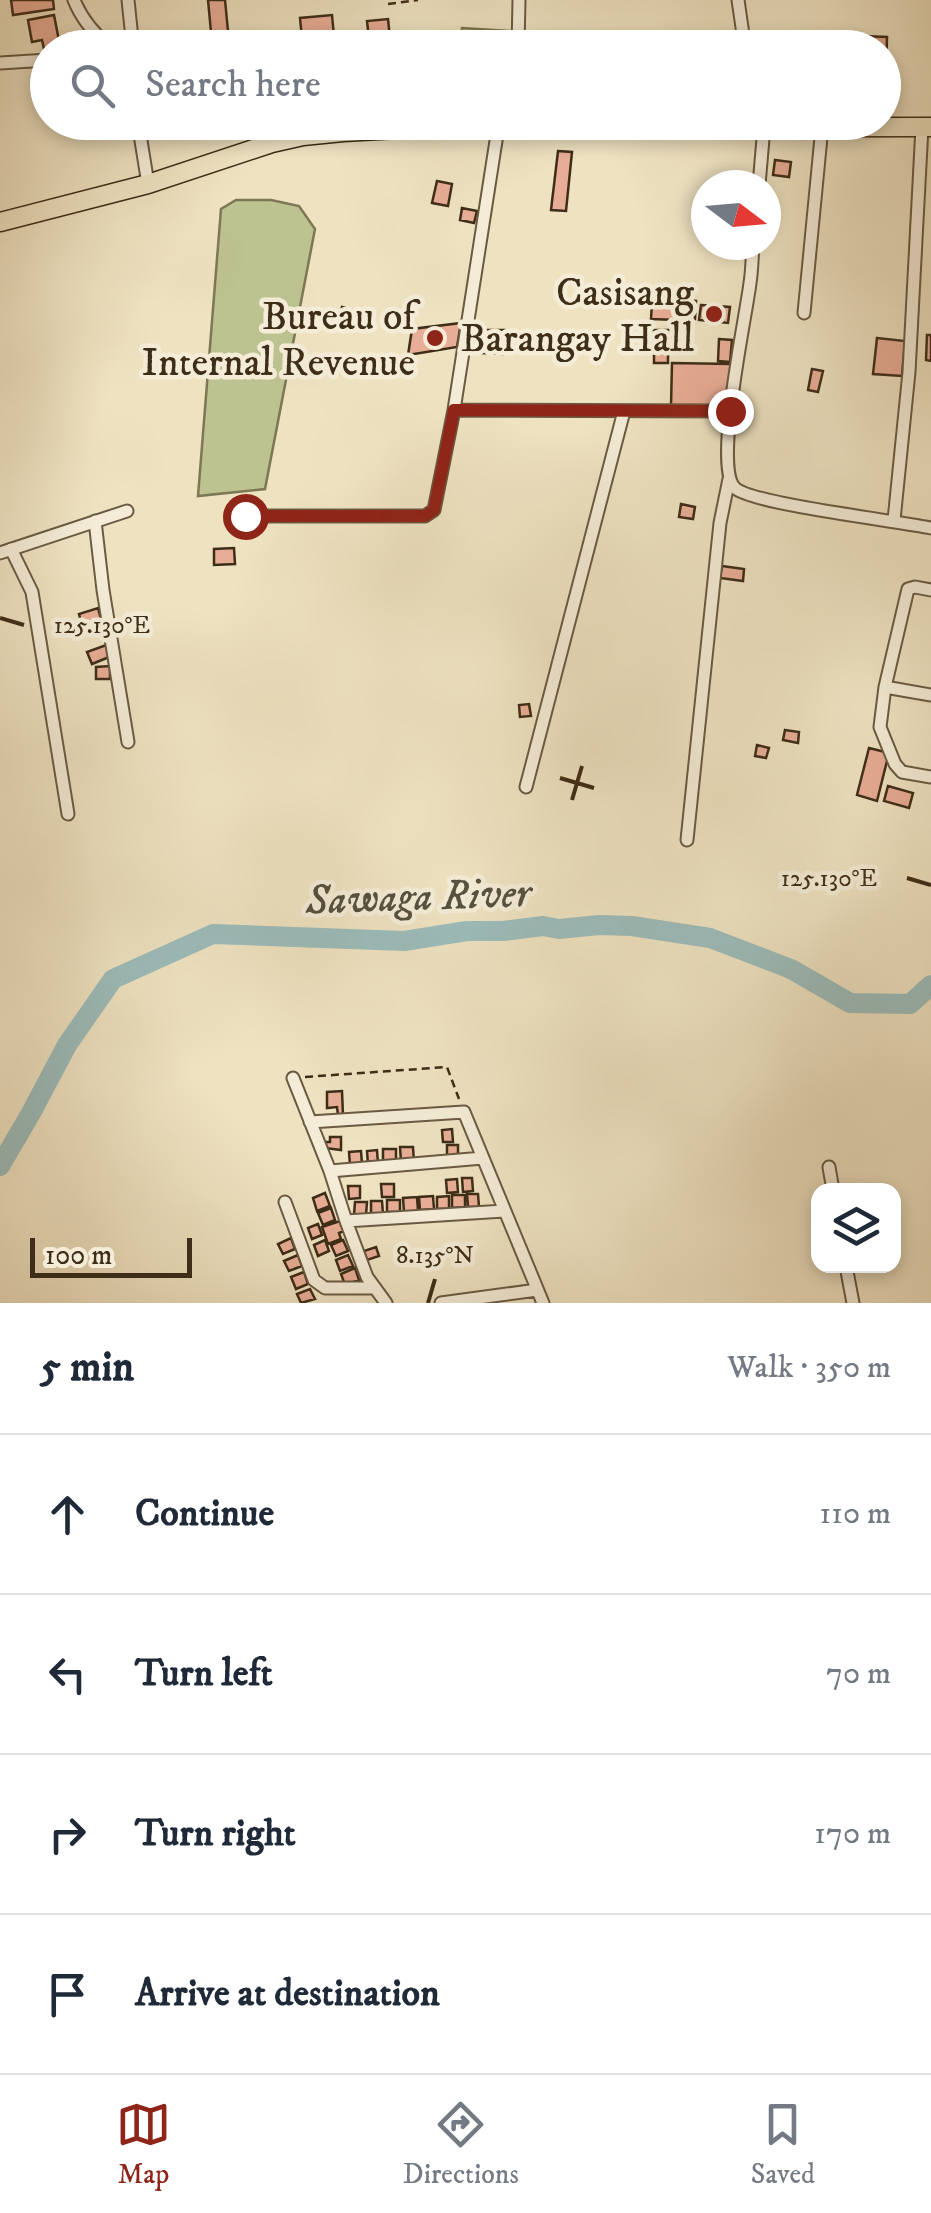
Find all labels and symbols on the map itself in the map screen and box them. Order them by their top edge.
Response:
north arrow [691,170,781,260]
place label: Casisang Barangay Hall [461,269,695,365]
place label: Bureau of Internal Revenue [141,293,421,389]
marker: Casisang Barangay Hall [703,303,725,325]
marker: Bureau of Internal Revenue [424,327,446,349]
route end [708,389,754,435]
route start [223,494,269,540]
text: 125.130°E [54,610,150,641]
text: 125.130°E [781,863,877,894]
water label: Sawaga River [304,868,535,928]
scale bar [30,1233,192,1278]
text: 8.135°N [396,1240,474,1271]

